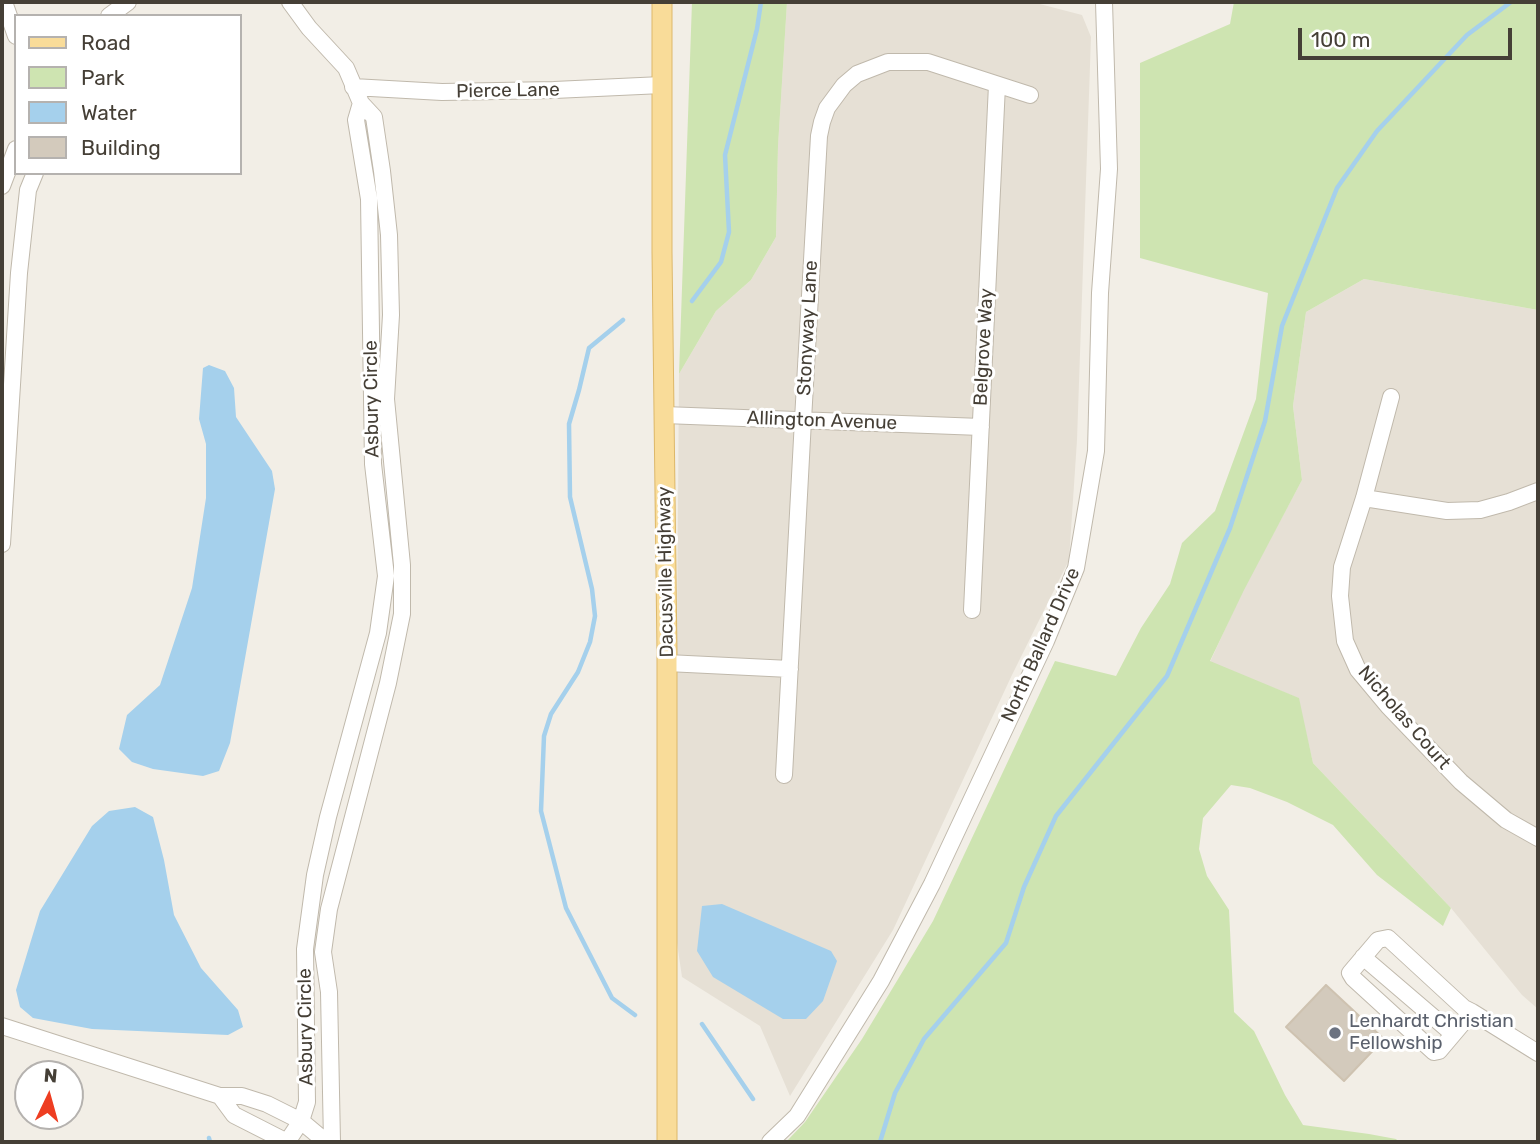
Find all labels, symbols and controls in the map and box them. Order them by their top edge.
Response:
legend [14,14,242,175]
scale bar [1302,14,1516,58]
text: 100 m [1311,27,1370,52]
text: Road [81,30,131,55]
text: Park [81,65,125,90]
street label: Pierce Lane [456,79,560,103]
text: Water [81,100,137,125]
text: Building [81,135,161,160]
street label: Stonyway Lane [793,260,823,396]
street label: Belgrove Way [970,288,998,406]
street label: Asbury Circle [360,340,384,458]
street label: Allington Avenue [746,407,898,435]
street label: Dacusville Highway [653,486,679,658]
street label: North Ballard Drive [997,564,1085,726]
street label: Nicholas Court [1353,662,1455,774]
street label: Asbury Circle [294,968,318,1086]
place label: Lenhardt Christian Fellowship [1349,1011,1514,1055]
marker: Lenhardt Christian Fellowship [1327,1025,1343,1041]
north arrow [14,1060,84,1130]
text: N [43,1064,59,1088]

